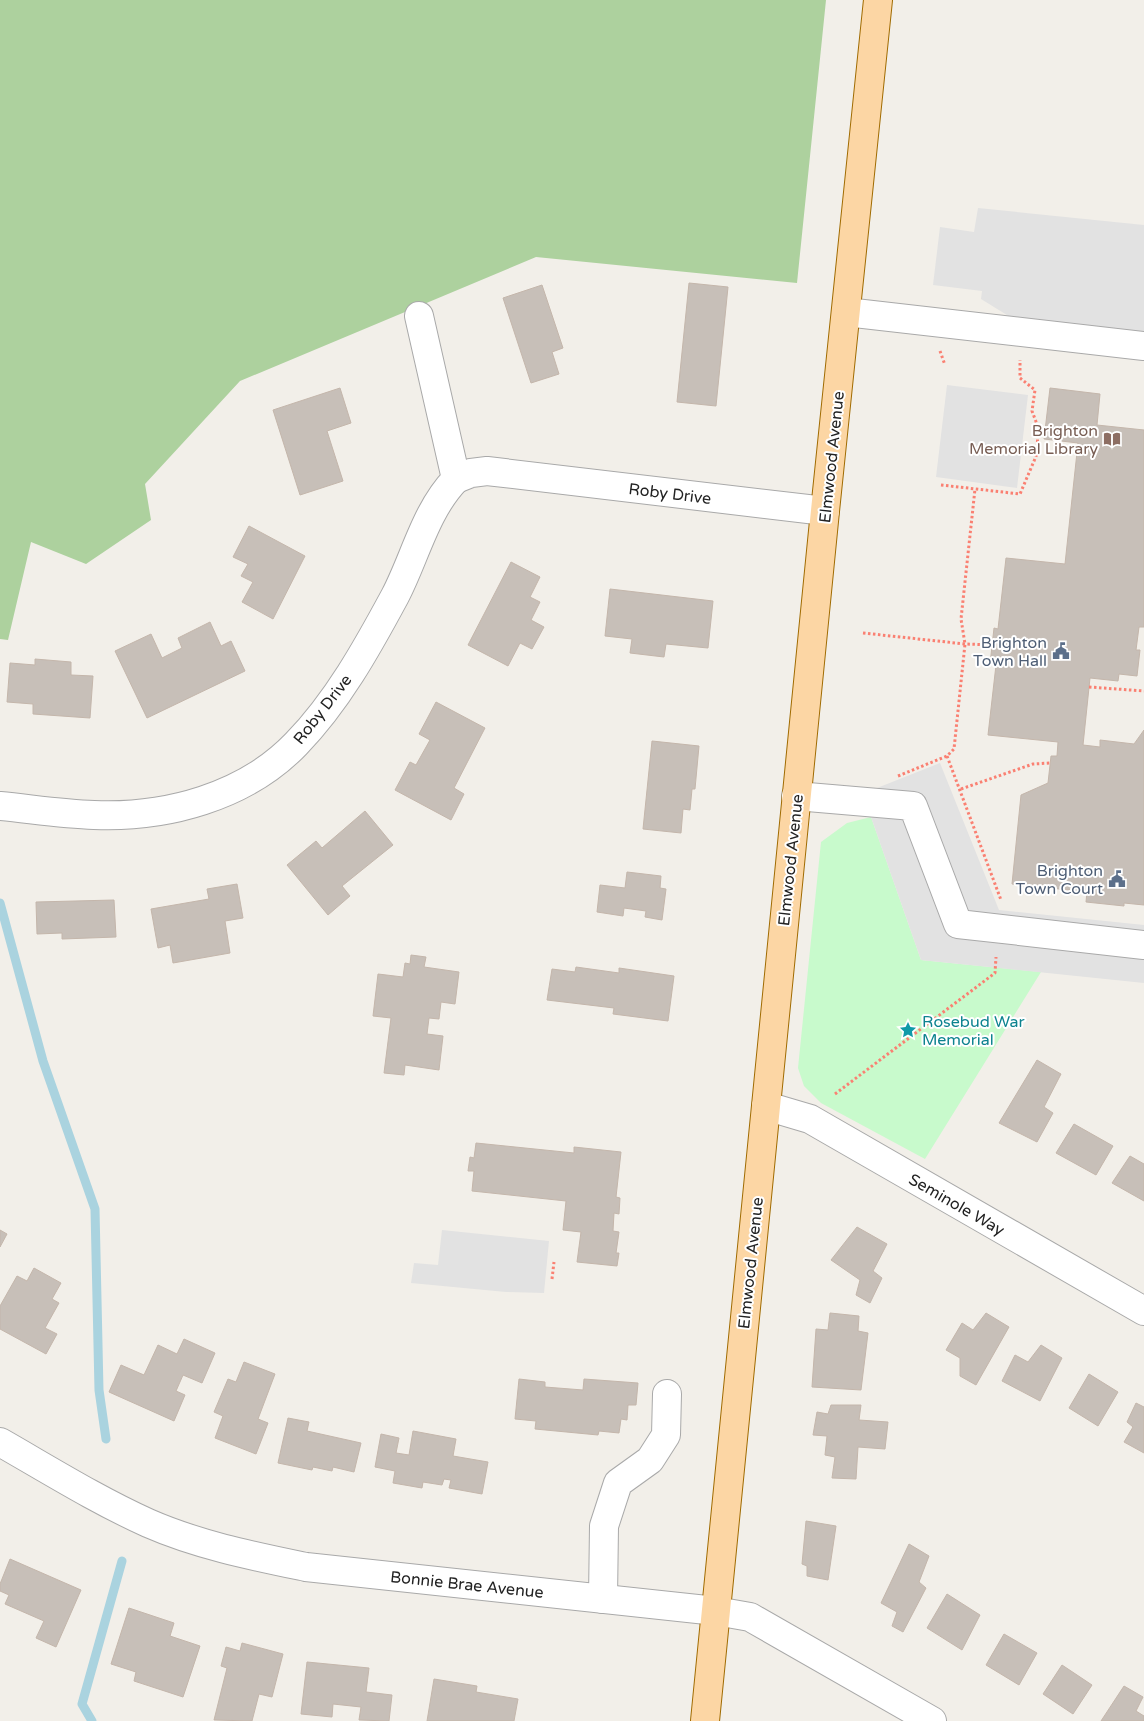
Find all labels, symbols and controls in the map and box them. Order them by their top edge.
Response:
street label: Elmwood Avenue [815,390,849,524]
place label: Brighton Memorial Library [969,421,1098,459]
library icon: Brighton Memorial Library [1102,429,1122,449]
street label: Roby Drive [627,479,712,509]
place label: Brighton Town Hall [973,633,1047,671]
public building icon: Brighton Town Hall [1051,641,1071,661]
street label: Roby Drive [289,671,356,749]
street label: Elmwood Avenue [774,793,808,927]
place label: Brighton Town Court [1016,861,1103,899]
public building icon: Brighton Town Court [1107,869,1127,889]
place label: Rosebud War Memorial [922,1012,1025,1050]
place icon: Rosebud War Memorial [898,1020,918,1040]
street label: Seminole Way [905,1169,1008,1241]
street label: Elmwood Avenue [734,1196,768,1330]
street label: Bonnie Brae Avenue [389,1567,545,1603]

